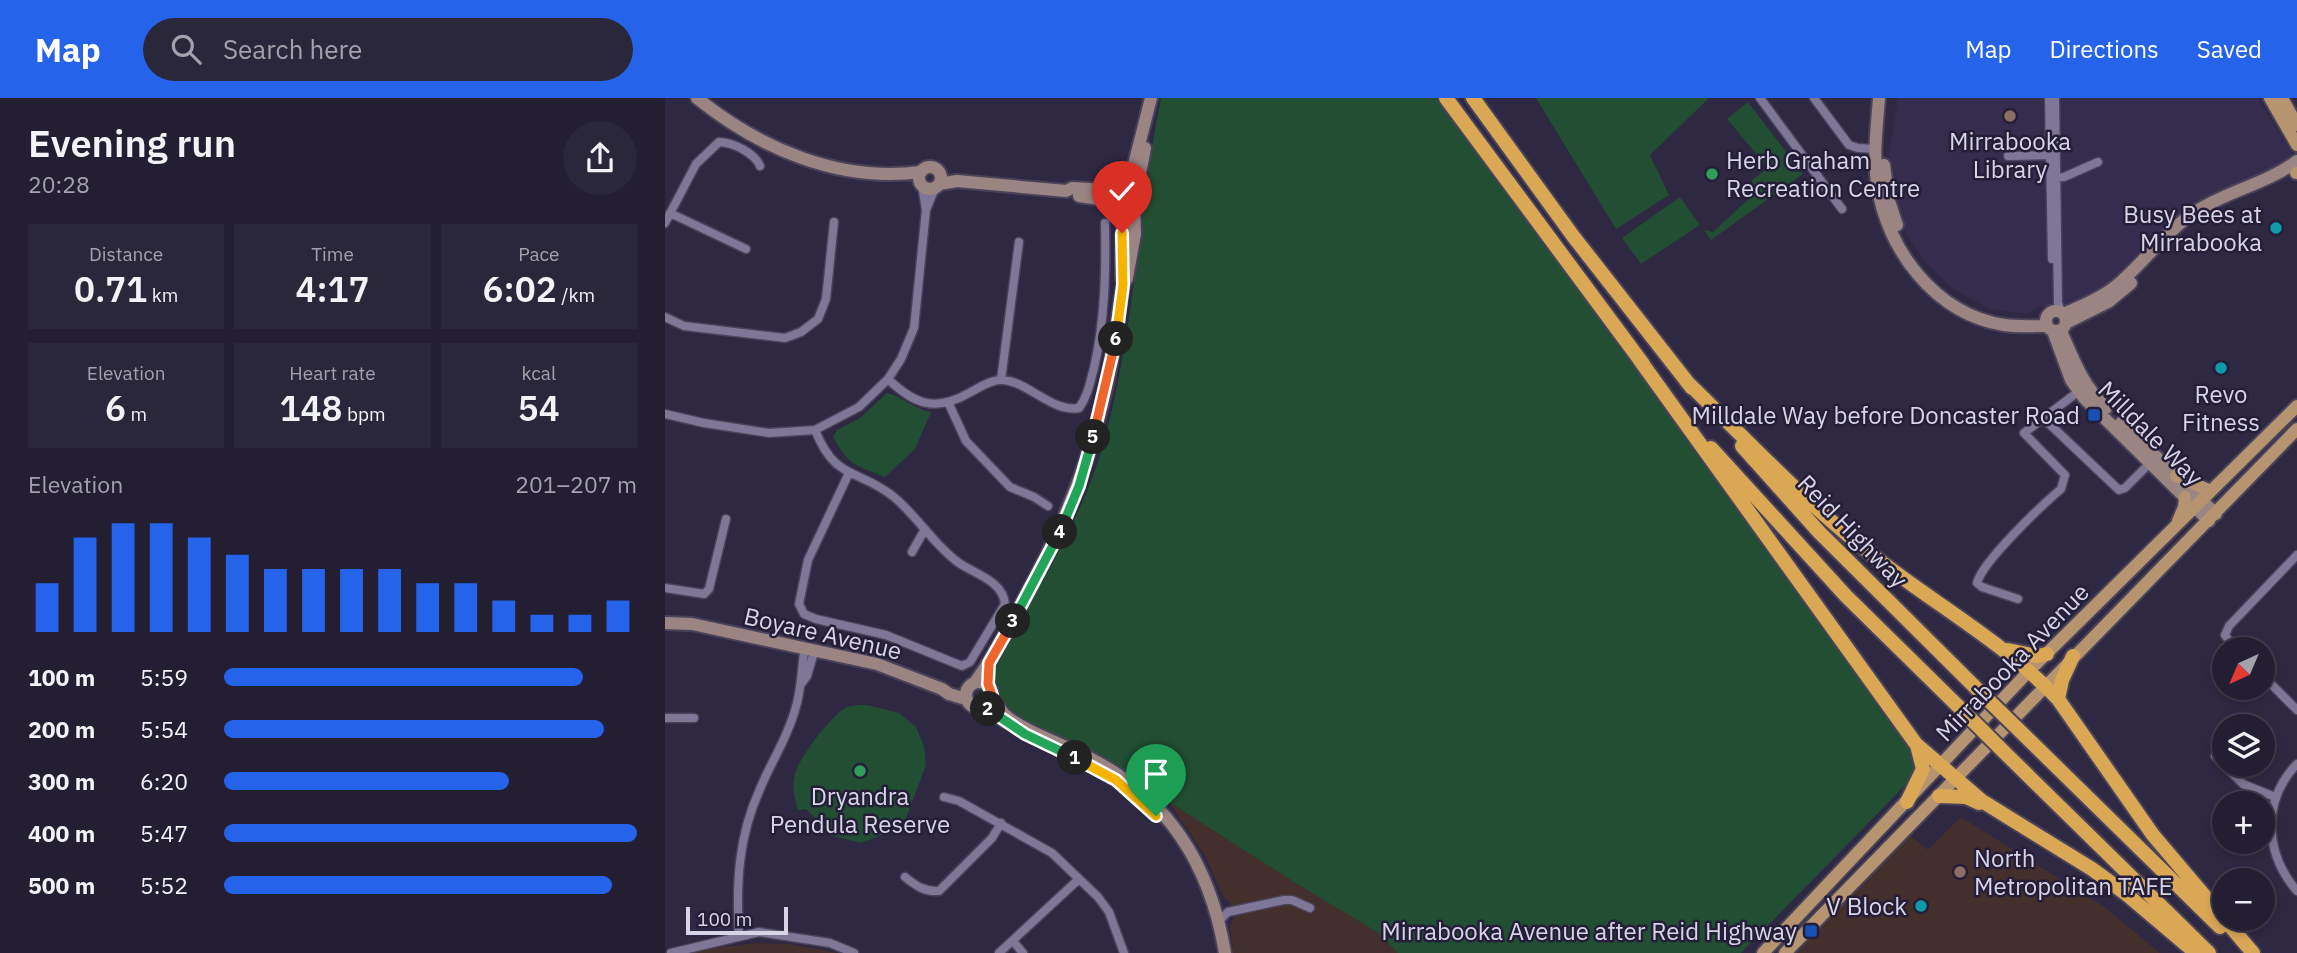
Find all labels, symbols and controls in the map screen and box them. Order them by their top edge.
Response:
search box [143,18,633,81]
text: Map [35,28,101,71]
icon: search [167,30,205,68]
text: Search here [223,32,362,66]
text: Map [1965,33,2011,65]
text: Directions [2049,33,2159,65]
text: Saved [2197,33,2262,65]
marker: Mirrabooka Library [2002,108,2018,124]
text: Evening run [28,118,236,167]
button: share [563,121,637,195]
place label: Mirrabooka Library [1949,125,2071,185]
place label: Herb Graham Recreation Centre [1726,144,1920,204]
pin [1092,161,1152,233]
marker: Herb Graham Recreation Centre [1704,166,1720,182]
text: 20:28 [28,169,90,199]
icon: check [1103,172,1141,210]
place label: Busy Bees at Mirrabooka [2123,198,2262,258]
marker: Busy Bees at Mirrabooka [2268,220,2284,236]
text: Distance [89,242,163,266]
text: Time [311,242,354,266]
text: Pace [518,242,560,266]
text: 0.71 [74,266,147,312]
text: 4:17 [295,266,370,312]
text: 6:02 [483,266,557,312]
text: km [147,283,178,307]
text: /km [557,283,595,307]
pin: 6 [1099,322,1133,356]
text: 6 [1110,326,1121,350]
marker: Revo Fitness [2213,360,2229,376]
text: Elevation [87,361,166,385]
text: Heart rate [289,361,376,385]
text: kcal [522,361,556,385]
street label: Milldale Way [2091,373,2211,493]
place label: Revo Fitness [2182,378,2260,438]
text: 6 [105,385,126,431]
text: 148 [279,385,342,431]
text: 54 [518,385,560,431]
place label: Milldale Way before Doncaster Road [1692,399,2080,431]
text: m [126,402,147,426]
text: bpm [342,402,386,426]
marker: Milldale Way before Doncaster Road [2086,407,2102,423]
pin: 5 [1075,420,1111,454]
text: 5 [1087,424,1098,448]
street label: Reid Highway [1791,467,1915,595]
text: Elevation [28,469,123,499]
text: 201–207 m [515,469,637,499]
pin: 4 [1043,514,1077,550]
text: 4 [1054,519,1065,543]
street label: Mirrabooka Avenue [1928,576,2096,748]
street label: Boyare Avenue [741,599,905,667]
pin: 3 [995,603,1031,638]
text: 3 [1007,608,1018,632]
north arrow [2212,637,2275,700]
map controls [2212,637,2275,931]
text: 100 m [28,662,95,692]
text: 5:59 [140,662,188,692]
pin: 2 [971,692,1005,726]
text: 2 [982,696,993,720]
text: 200 m [28,714,95,744]
text: 5:54 [140,714,188,744]
button: layers [2212,714,2275,777]
pin: 1 [1057,740,1093,776]
pin [1126,744,1186,816]
text: 1 [1069,745,1080,769]
icon: arrive [1137,755,1175,793]
marker: Dryandra Pendula Reserve [852,763,868,779]
text: 300 m [28,766,95,796]
text: 6:20 [140,766,188,796]
place label: Dryandra Pendula Reserve [770,780,950,840]
button: + [2212,791,2275,854]
text: 400 m [28,818,95,848]
text: 5:47 [140,818,188,848]
place label: North Metropolitan TAFE [1974,842,2173,902]
marker: North Metropolitan TAFE [1952,864,1968,880]
button: − [2212,868,2275,931]
text: 500 m [28,870,95,900]
text: 5:52 [140,870,188,900]
place label: V Block [1826,890,1907,922]
marker: V Block [1913,898,1929,914]
scale bar [686,904,787,936]
text: 100 m [697,907,752,931]
place label: Mirrabooka Avenue after Reid Highway [1381,915,1797,947]
marker: Mirrabooka Avenue after Reid Highway [1803,923,1819,939]

